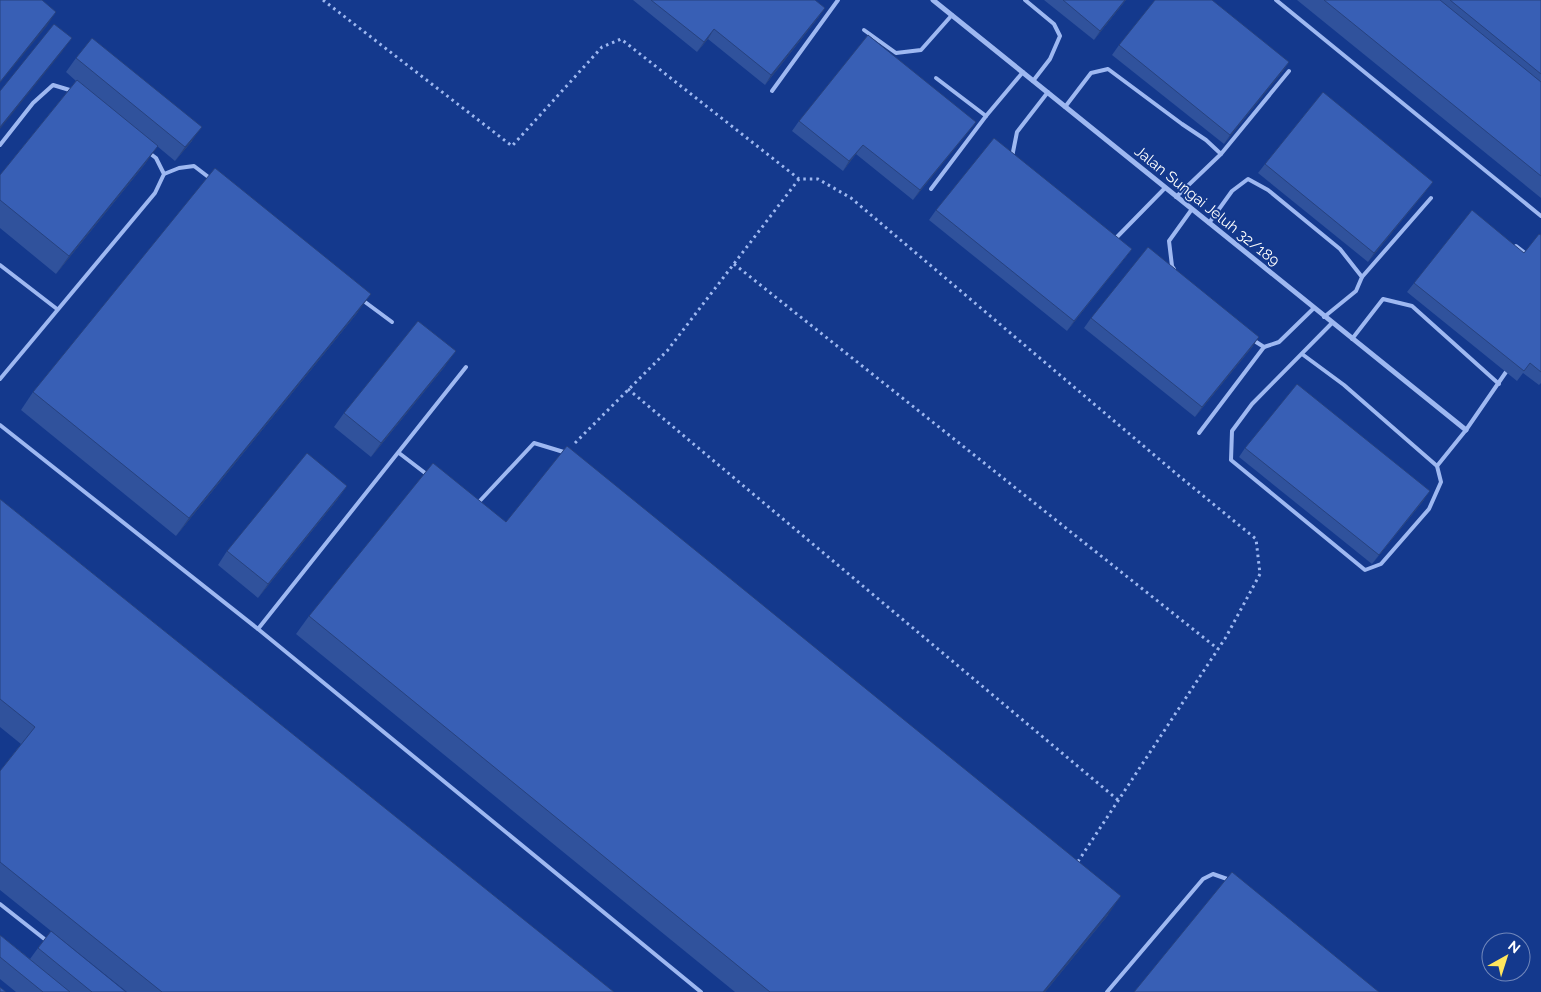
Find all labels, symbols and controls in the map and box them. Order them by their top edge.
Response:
street label: Jalan Sungai Jeluh 32/189 [1131,142,1283,270]
north arrow [1481,932,1531,982]
text: N [1505,937,1523,956]

